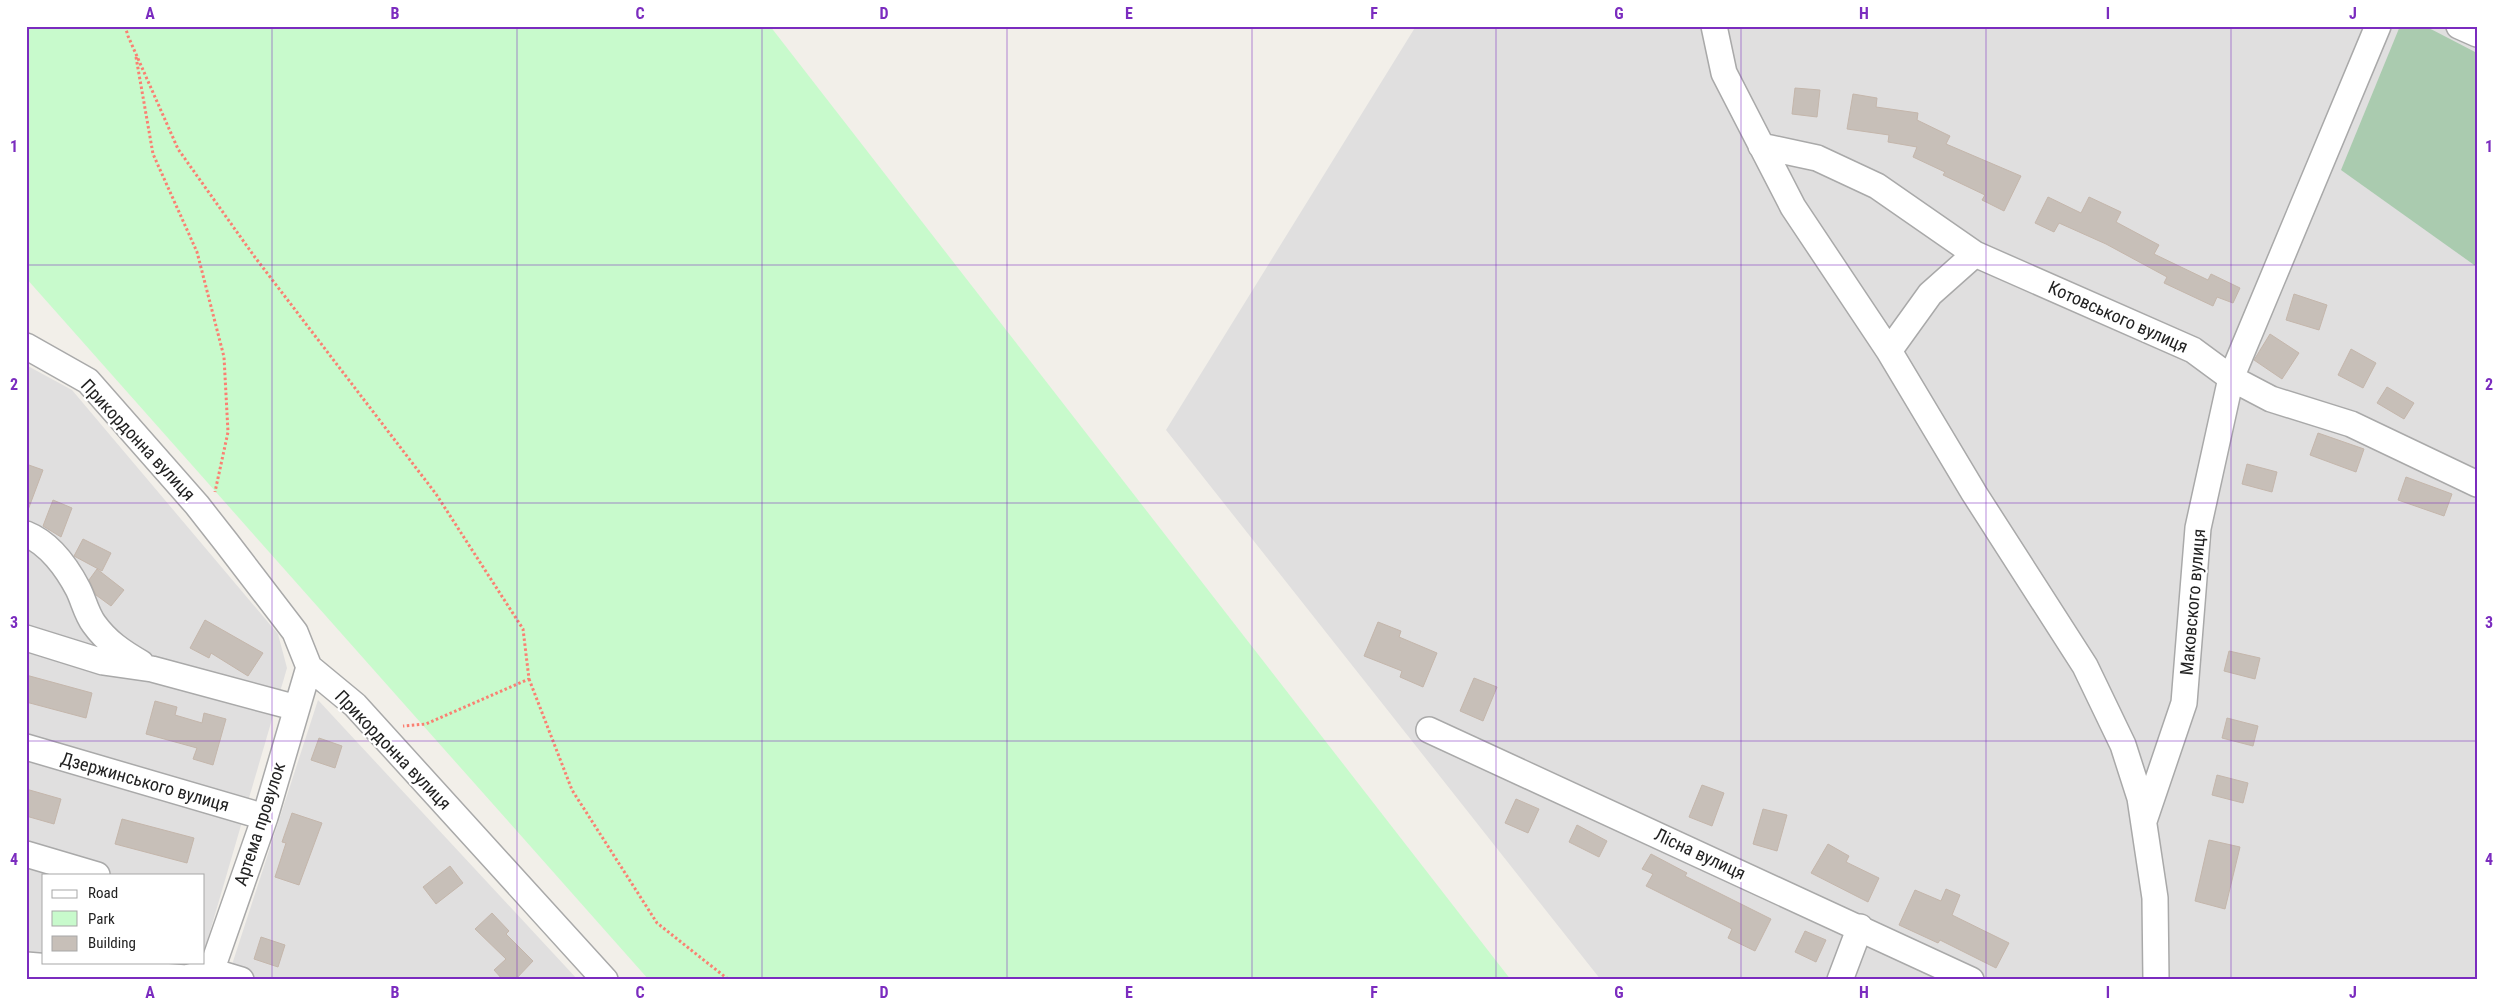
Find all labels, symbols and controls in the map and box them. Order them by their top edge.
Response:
text: A [145,4,155,23]
text: B [391,4,400,23]
text: C [635,4,645,23]
text: D [879,4,889,23]
text: E [1125,4,1133,23]
text: F [1370,4,1378,23]
text: G [1614,4,1624,23]
text: H [1859,4,1869,23]
text: I [2106,4,2110,23]
text: J [2349,4,2357,23]
text: 1 [10,137,18,156]
text: 1 [2485,137,2493,156]
street label: Котовського вулиця [2045,276,2191,357]
text: 2 [10,375,18,394]
street label: Прикордонна вулиця [77,375,200,505]
text: 2 [2485,375,2493,394]
street label: Маковского вулиця [2176,528,2209,676]
text: 3 [10,613,18,632]
text: 3 [2485,613,2493,632]
street label: Прикордонна вулиця [331,686,456,814]
street label: Дзержинського вулиця [59,747,232,816]
street label: Артема провулок [230,759,289,888]
street label: Лісна вулиця [1651,823,1749,884]
text: 4 [10,850,18,869]
text: 4 [2485,850,2493,869]
legend [42,874,205,964]
text: Road [88,884,118,902]
text: Park [88,910,115,928]
text: Building [88,934,136,952]
text: A [145,983,155,1002]
text: B [391,983,400,1002]
text: C [635,983,645,1002]
text: D [879,983,889,1002]
text: E [1125,983,1133,1002]
text: F [1370,983,1378,1002]
text: G [1614,983,1624,1002]
text: H [1859,983,1869,1002]
text: I [2106,983,2110,1002]
text: J [2349,983,2357,1002]

